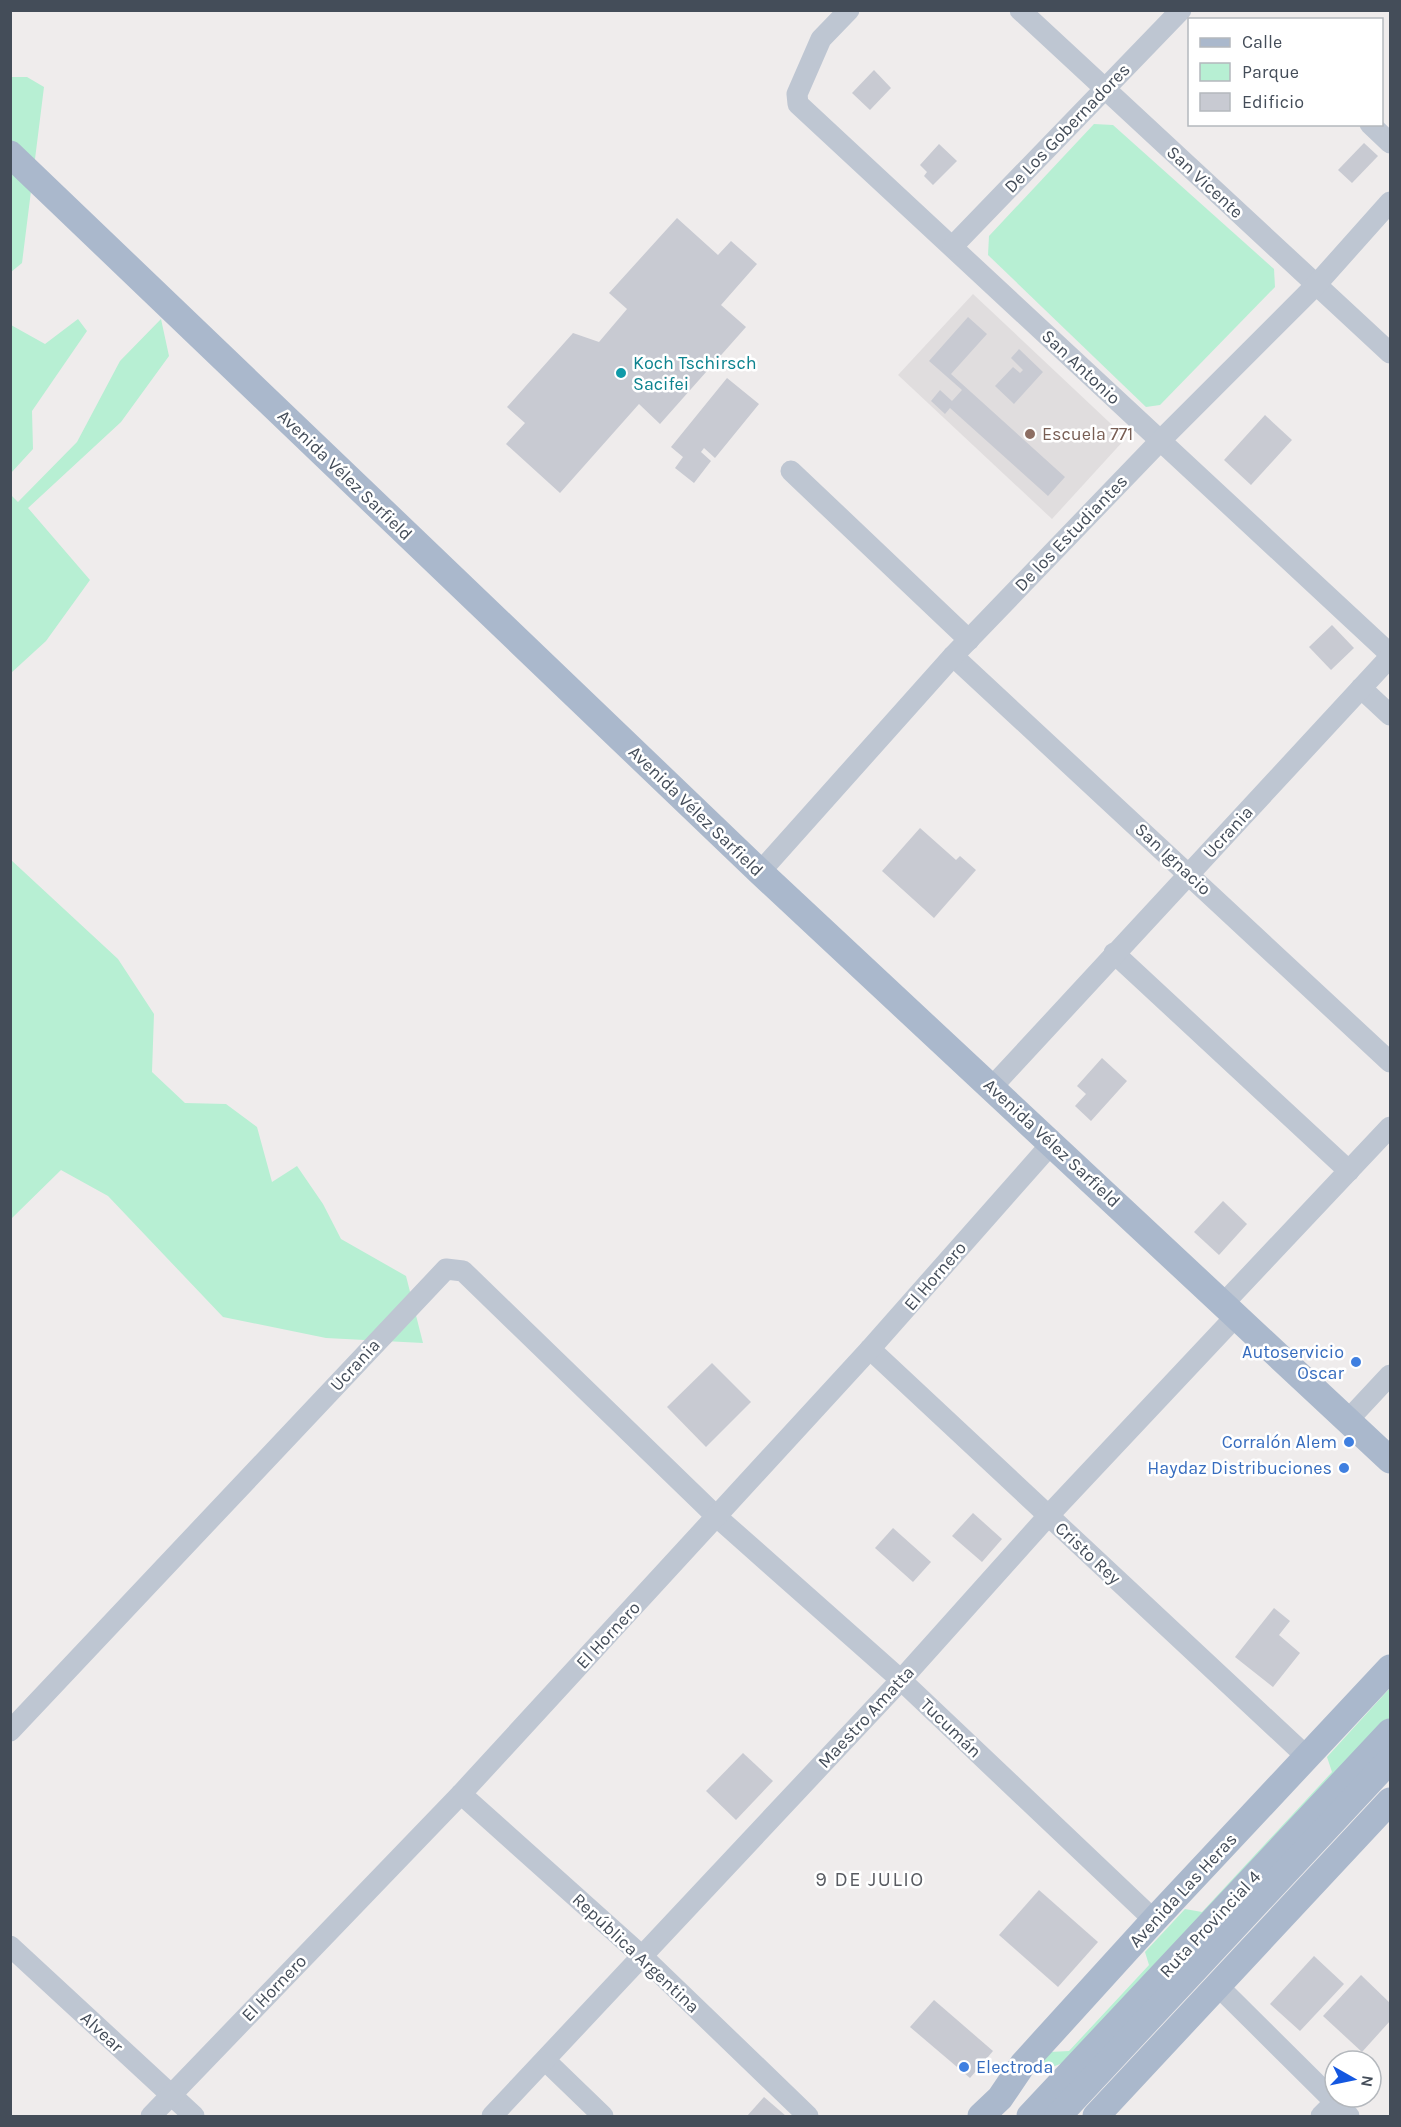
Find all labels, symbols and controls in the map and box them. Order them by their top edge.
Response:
legend [1188,18,1383,126]
text: Calle [1242,31,1282,53]
street label: De Los Gobernadores [999,59,1135,197]
text: Parque [1242,61,1299,83]
text: Edificio [1242,91,1304,113]
street label: San Vicente [1162,141,1248,223]
street label: San Antonio [1037,325,1125,409]
place label: Koch Tschirsch Sacifei [633,352,757,395]
marker: Koch Tschirsch Sacifei [614,366,628,380]
street label: Avenida Vélez Sarfield [273,405,417,545]
place label: Escuela 771 [1042,423,1133,445]
marker: Escuela 771 [1023,427,1037,441]
street label: De los Estudiantes [1010,470,1132,596]
street label: Avenida Vélez Sarfield [624,741,768,881]
street label: Ucrania [1198,801,1258,863]
street label: San Ignacio [1130,818,1216,900]
street label: Avenida Vélez Sarfield [979,1074,1125,1212]
street label: El Hornero [899,1237,971,1315]
street label: Ucrania [325,1334,385,1396]
place label: Autoservicio Oscar [1242,1341,1344,1384]
marker: Autoservicio Oscar [1349,1355,1363,1369]
place label: Corralón Alem [1222,1431,1337,1453]
marker: Corralón Alem [1342,1435,1356,1449]
place label: Haydaz Distribuciones [1147,1457,1332,1479]
marker: Haydaz Distribuciones [1337,1461,1351,1475]
street label: Cristo Rey [1051,1517,1126,1589]
street label: El Hornero [571,1597,645,1673]
street label: Maestro Amatta [813,1661,919,1773]
street label: Tucumán [916,1694,986,1762]
street label: Avenida Las Heras [1124,1828,1242,1952]
street label: Ruta Provincial 4 [1155,1866,1265,1982]
district label: 9 DE JULIO [815,1868,925,1891]
street label: República Argentina [568,1888,704,2018]
street label: El Hornero [237,1950,311,2026]
street label: Alvear [76,2007,128,2057]
north arrow [1323,2049,1383,2109]
place label: Electroda [976,2056,1053,2078]
marker: Electroda [957,2060,971,2074]
text: N [1357,2074,1378,2088]

